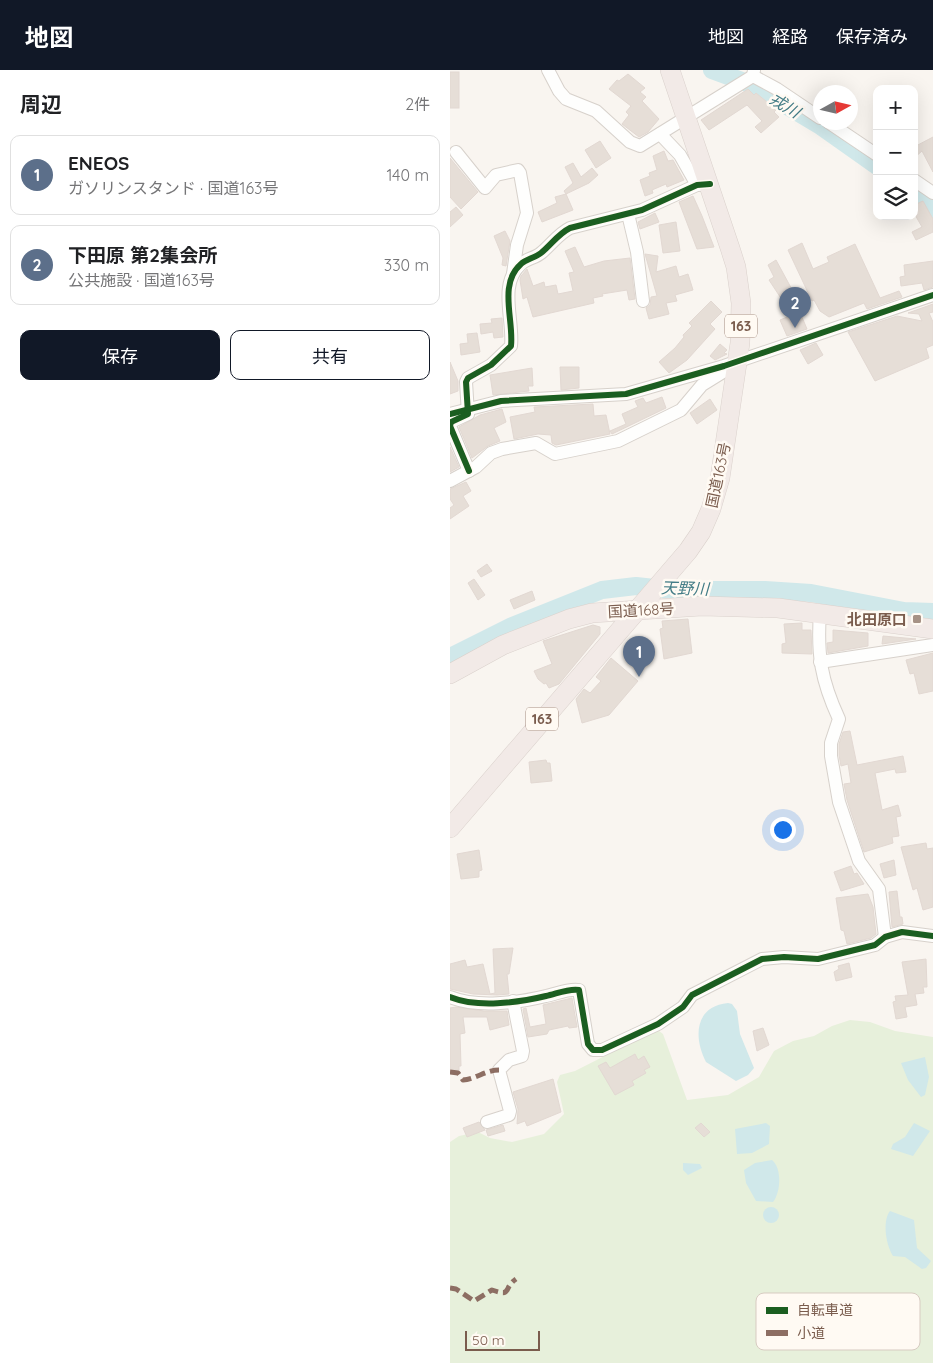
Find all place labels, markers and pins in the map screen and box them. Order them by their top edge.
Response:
pin: 2 [779,287,811,328]
place label: 北田原口 [847,610,907,629]
marker: 北田原口 [911,613,923,625]
pin: 1 [623,636,655,677]

